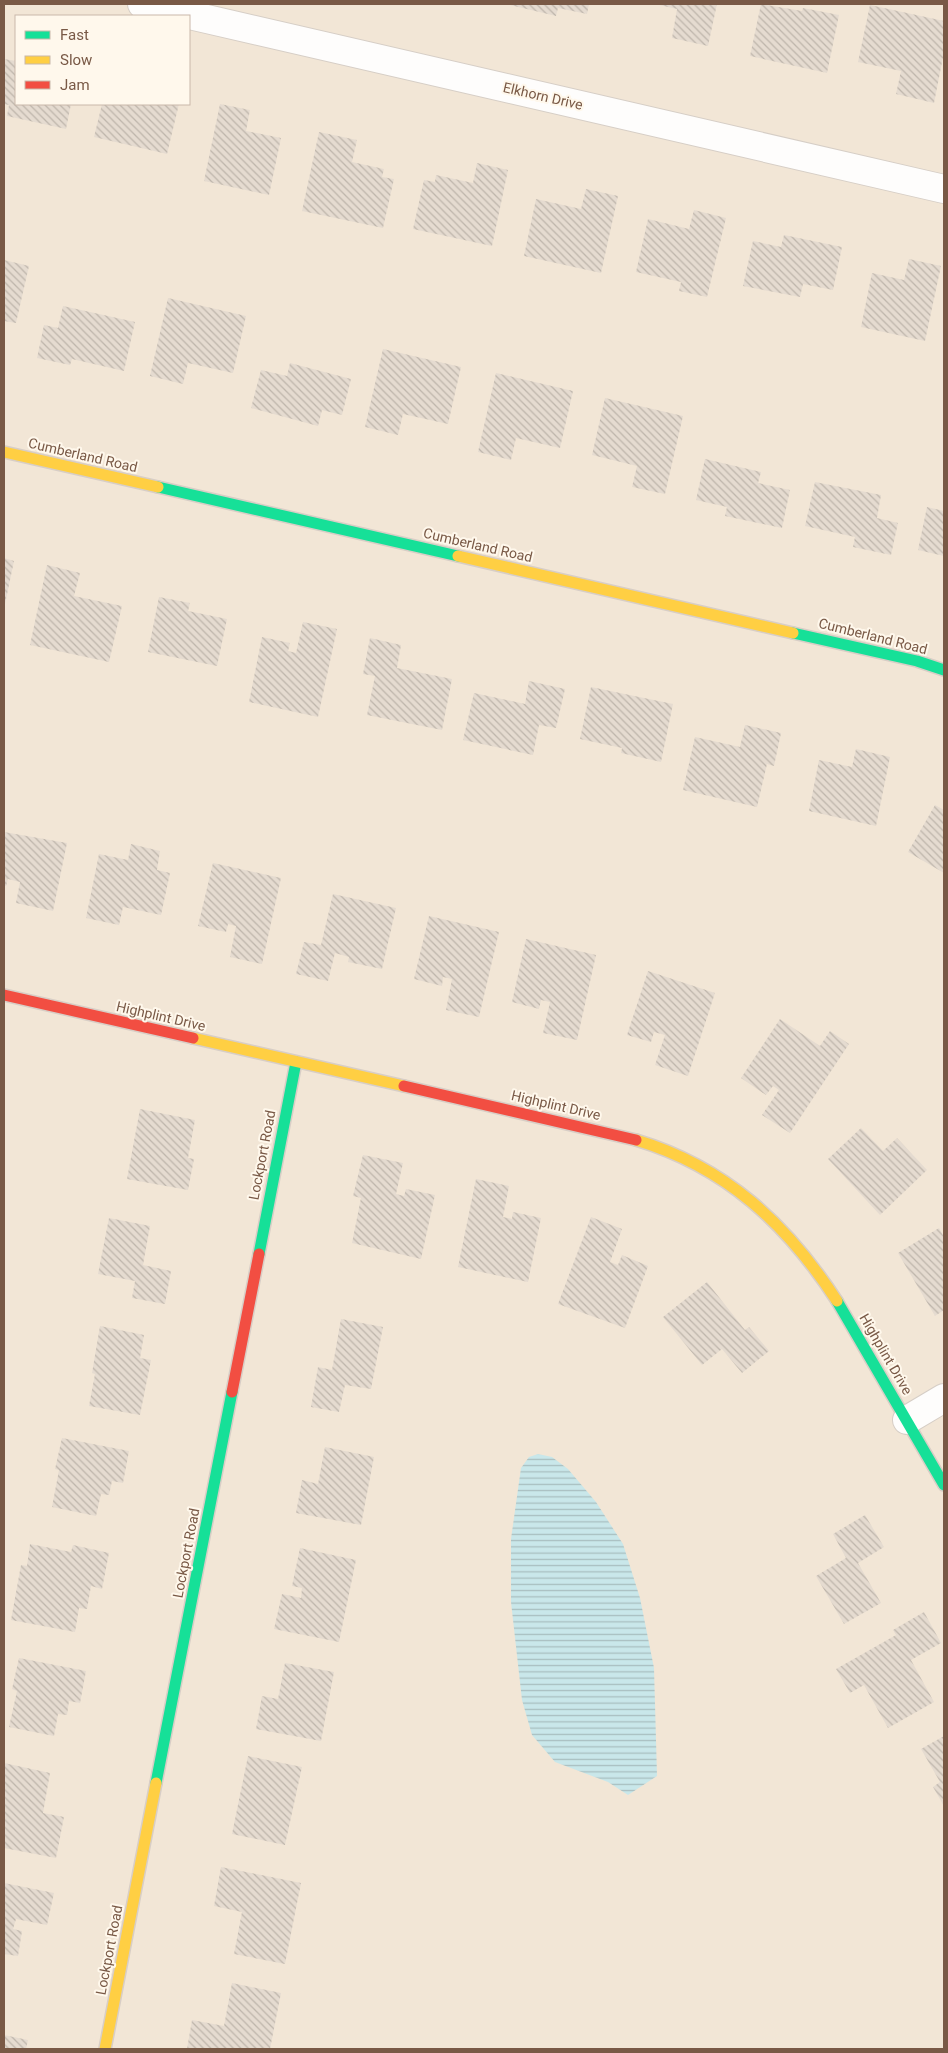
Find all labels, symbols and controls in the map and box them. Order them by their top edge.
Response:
legend [15,15,190,105]
text: Fast [60,26,89,44]
text: Slow [60,51,92,69]
text: Jam [60,76,90,94]
street label: Elkhorn Drive [501,79,585,113]
street label: Cumberland Road [27,435,139,475]
street label: Cumberland Road [422,525,534,565]
street label: Cumberland Road [817,615,929,657]
street label: Highplint Drive [115,998,207,1034]
street label: Highplint Drive [510,1087,602,1123]
street label: Lockport Road [245,1109,279,1201]
street label: Highplint Drive [856,1311,916,1397]
street label: Lockport Road [169,1507,203,1599]
street label: Lockport Road [92,1904,126,1996]

